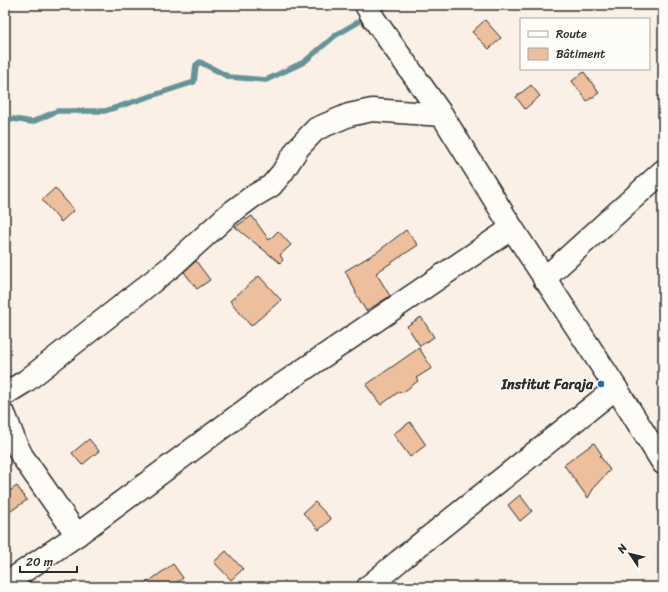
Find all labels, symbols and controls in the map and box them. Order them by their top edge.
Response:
legend [520,18,650,70]
text: Route [556,23,587,45]
text: Bâtiment [556,43,605,65]
place label: Institut Faraja [501,372,594,397]
marker: Institut Faraja [596,379,606,389]
north arrow [610,534,650,574]
text: N [612,540,632,558]
scale bar [20,548,77,574]
text: 20 m [26,551,53,573]

